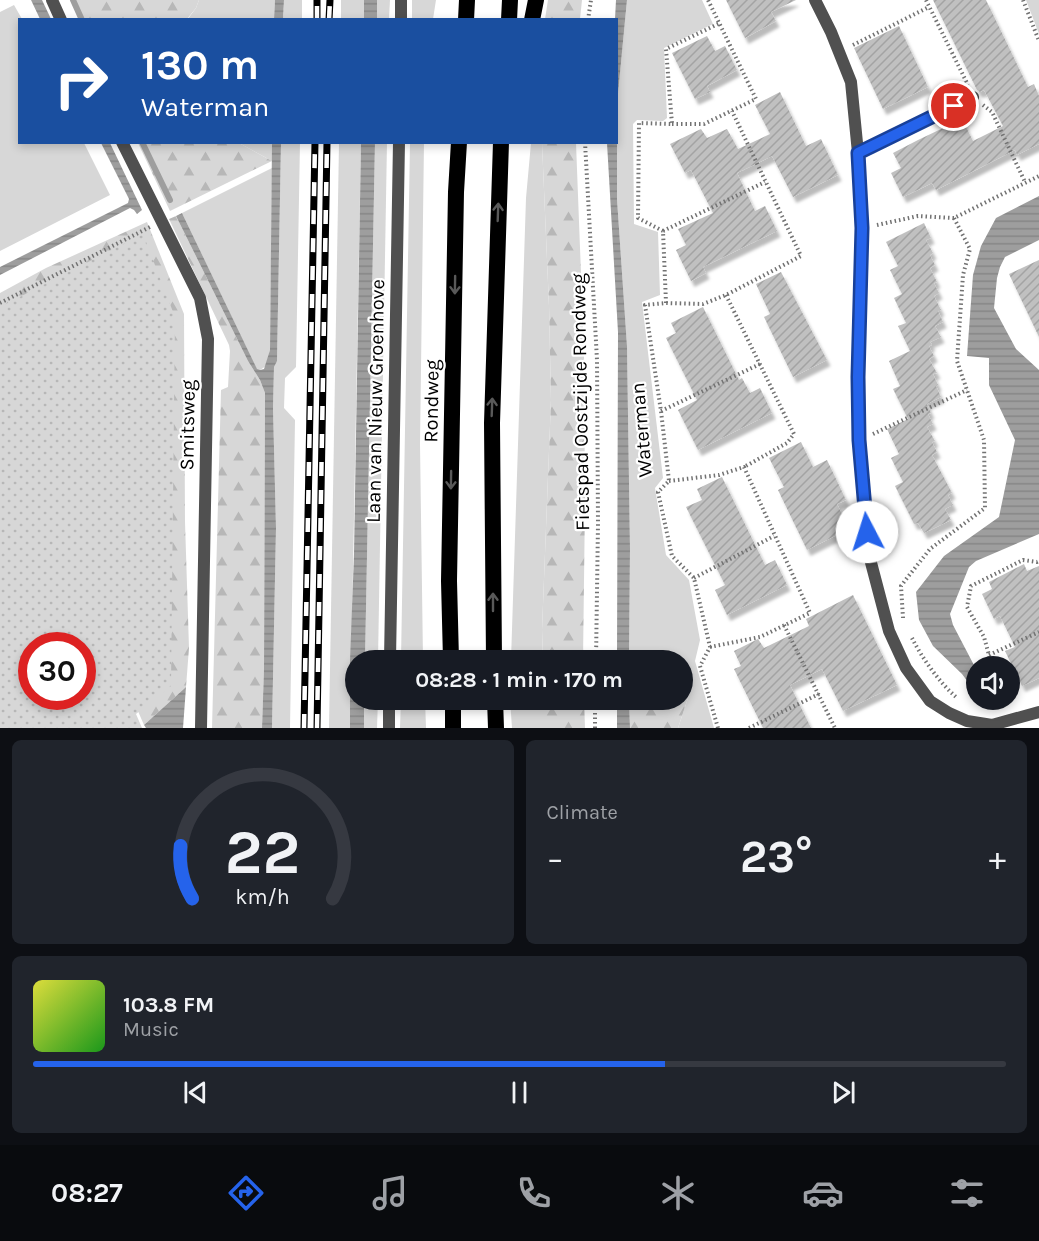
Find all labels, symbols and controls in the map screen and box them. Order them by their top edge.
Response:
text: 130 m [141,40,259,90]
icon: right [42,42,120,120]
pin [928,80,979,131]
icon: arrive [937,89,970,122]
text: Waterman [141,91,269,123]
one-way arrow [492,202,504,222]
street label: Fietspad Oostzijde Rondweg [567,273,594,531]
one-way arrow [449,274,460,294]
street label: Laan van Nieuw Groenhove [362,279,389,523]
street label: Rondweg [419,359,444,443]
street label: Smitsweg [175,379,200,471]
street label: Waterman [626,382,657,478]
one-way arrow [487,397,498,417]
one-way arrow [445,469,457,489]
position arrow [835,500,899,564]
one-way arrow [487,592,499,612]
speed limit sign: 30 [18,632,96,710]
map controls [966,656,1020,710]
button: sound [966,656,1020,710]
text: 08:28 · 1 min · 170 m [415,667,623,693]
text: Climate [547,801,618,824]
text: 22 [225,816,300,889]
text: 23° [740,831,813,883]
text: − [547,839,564,877]
text: + [989,839,1006,877]
text: km/h [236,884,290,909]
text: 103.8 FM [123,992,214,1018]
text: Music [123,1018,179,1041]
icon: previous [179,1076,212,1109]
icon: pause [503,1076,536,1109]
icon: next [827,1076,860,1109]
icon: directions [225,1172,267,1214]
icon: music [369,1172,411,1214]
icon: phone [513,1172,555,1214]
icon: climate [657,1172,699,1214]
icon: car [802,1172,844,1214]
icon: filters [946,1172,988,1214]
text: 08:27 [51,1177,123,1209]

